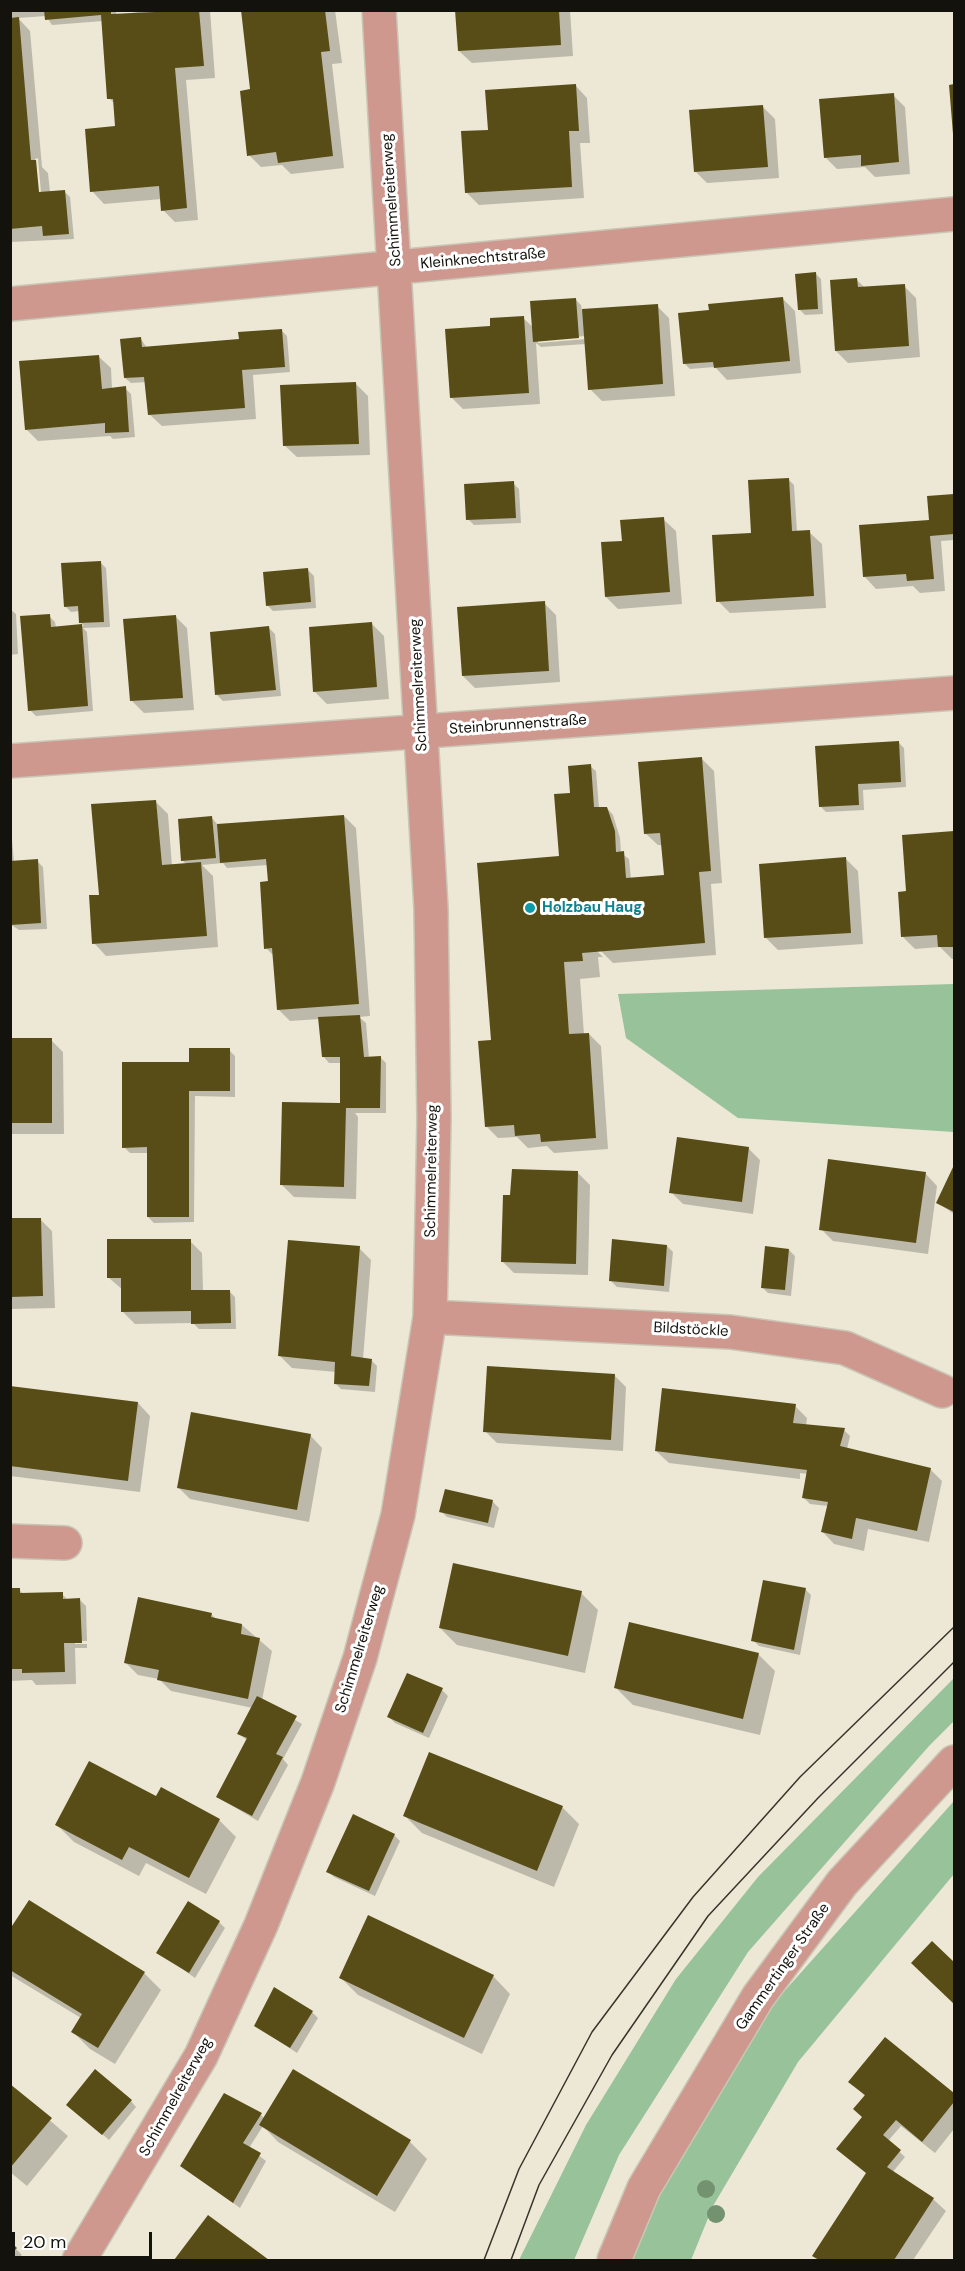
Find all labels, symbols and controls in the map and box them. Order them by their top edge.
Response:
street label: Schimmelreiterweg [378,133,406,267]
street label: Kleinknechtstraße [420,245,546,273]
street label: Schimmelreiterweg [407,618,431,752]
street label: Steinbrunnenstraße [449,711,587,739]
place label: Holzbau Haug [542,899,642,917]
marker: Holzbau Haug [523,901,537,915]
street label: Schimmelreiterweg [422,1104,442,1238]
street label: Bildstöckle [653,1319,729,1341]
street label: Schimmelreiterweg [332,1583,388,1715]
street label: Gammertinger Straße [732,1900,834,2034]
street label: Schimmelreiterweg [136,2034,216,2160]
scale bar [15,2220,154,2258]
text: 20 m [23,2230,66,2254]

